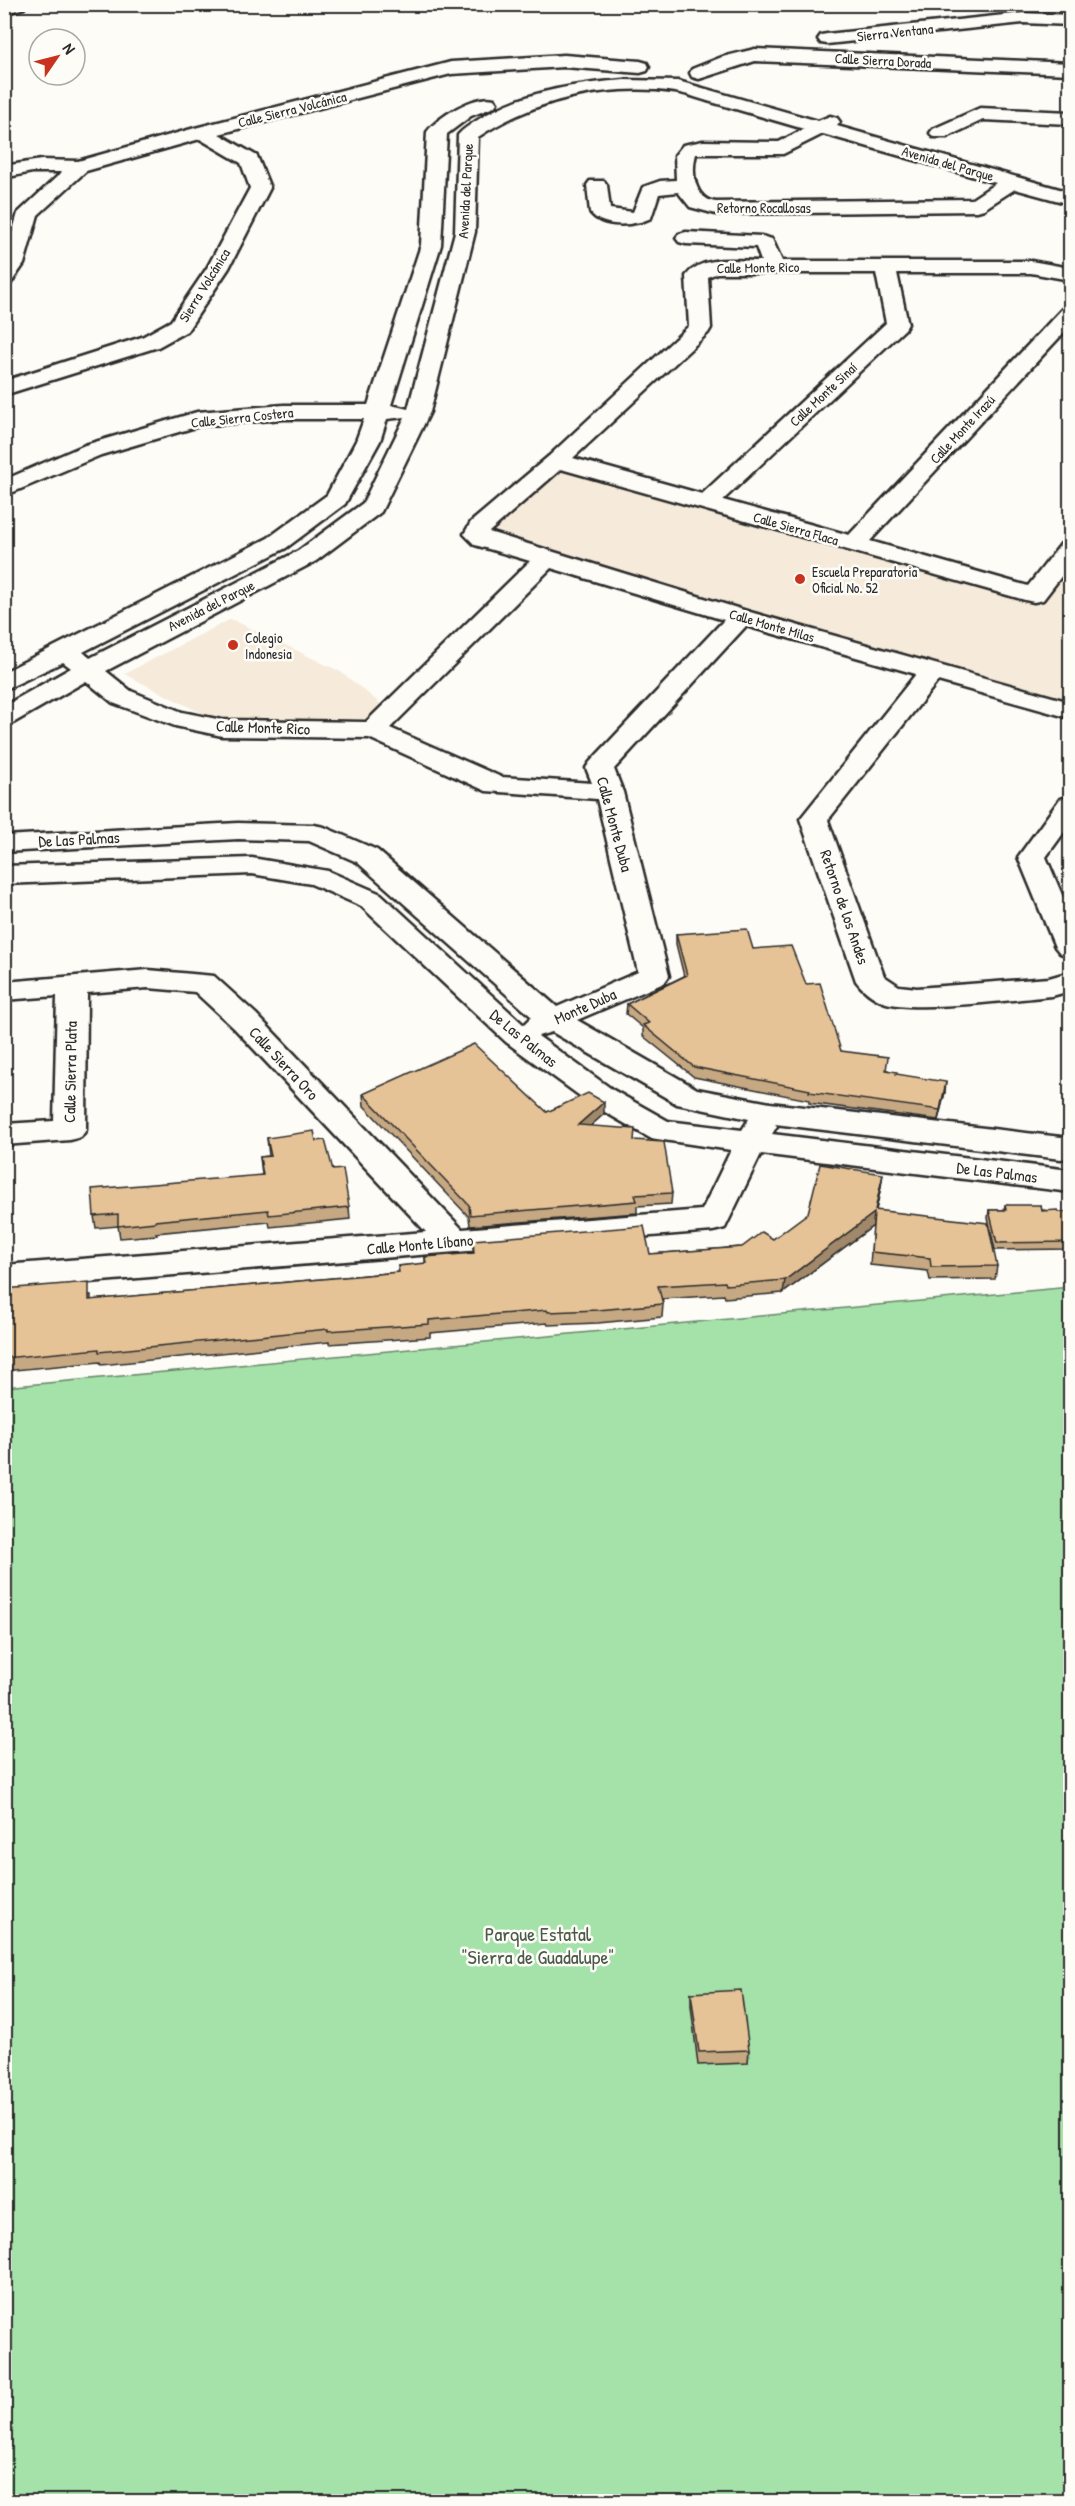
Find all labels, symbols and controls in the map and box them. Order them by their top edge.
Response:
street label: Sierra Ventana [856,19,935,45]
north arrow [27,27,87,87]
text: N [58,39,81,59]
street label: Calle Sierra Dorada [834,48,932,72]
street label: Calle Sierra Volcánica [236,86,349,132]
street label: Avenida del Parque [899,141,997,186]
street label: Avenida del Parque [453,143,478,239]
street label: Retorno Rocallosas [717,198,811,217]
street label: Sierra Volcánica [174,244,234,325]
street label: Calle Monte Rico [717,257,800,277]
street label: Calle Monte Sinaí [785,358,861,430]
street label: Calle Monte Irazú [925,390,999,468]
street label: Calle Sierra Costera [190,402,295,432]
street label: Calle Sierra Flaca [751,507,841,549]
place label: Escuela Preparatoria Oficial No. 52 [812,562,918,597]
marker: Escuela Preparatoria Oficial No. 52 [793,572,807,586]
street label: Avenida del Parque [164,575,258,636]
street label: Calle Monte Milas [727,604,817,646]
place label: Colegio Indonesia [245,628,292,663]
marker: Colegio Indonesia [226,638,240,652]
street label: Calle Monte Rico [216,714,311,740]
street label: Calle Monte Duba [592,774,638,874]
street label: De Las Palmas [38,826,120,852]
street label: Retorno de los Andes [815,847,875,967]
street label: Monte Duba [551,983,619,1029]
street label: De Las Palmas [486,1004,562,1072]
street label: Calle Sierra Plata [58,1021,82,1123]
street label: Calle Sierra Oro [244,1021,324,1105]
street label: De Las Palmas [955,1156,1039,1188]
street label: Calle Monte Líbano [366,1228,475,1260]
park label: Parque Estatal "Sierra de Guadalupe" [462,1920,614,1970]

